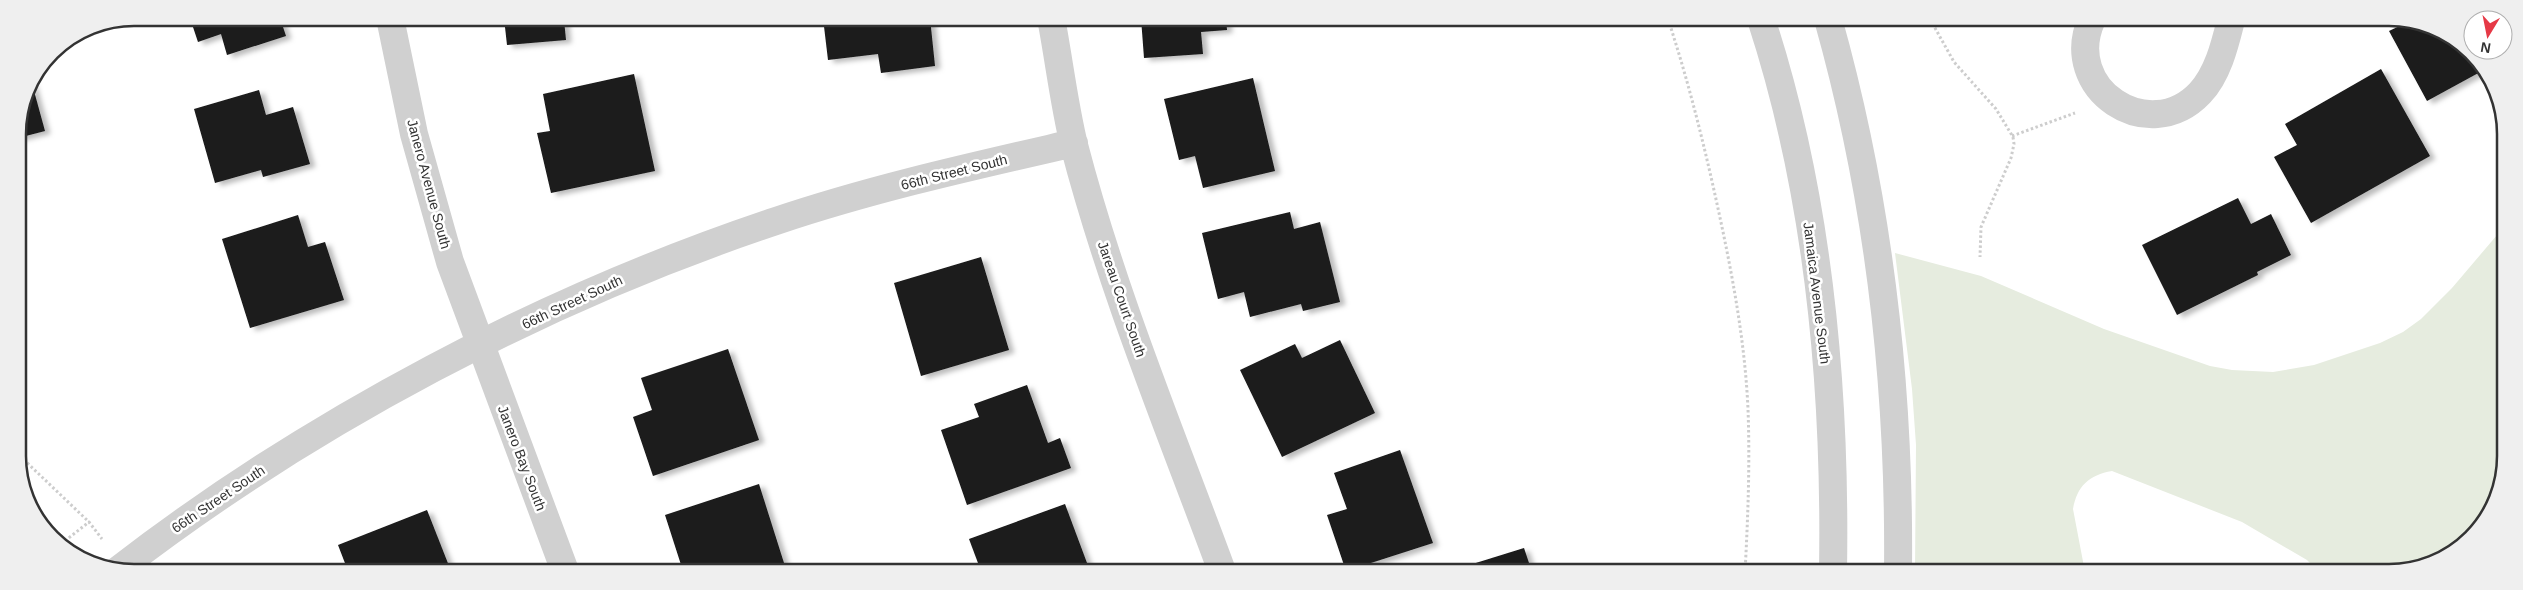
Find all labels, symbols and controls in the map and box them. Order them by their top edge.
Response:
north arrow [2463,10,2513,60]
text: N [2479,39,2492,57]
street label: Janero Avenue South [404,117,454,251]
street label: 66th Street South [899,151,1009,193]
street label: Jamaica Avenue South [1800,221,1834,365]
street label: Jareau Court South [1095,239,1149,359]
street label: 66th Street South [519,272,625,332]
street label: Janero Bay South [495,403,549,513]
street label: 66th Street South [168,462,268,536]

